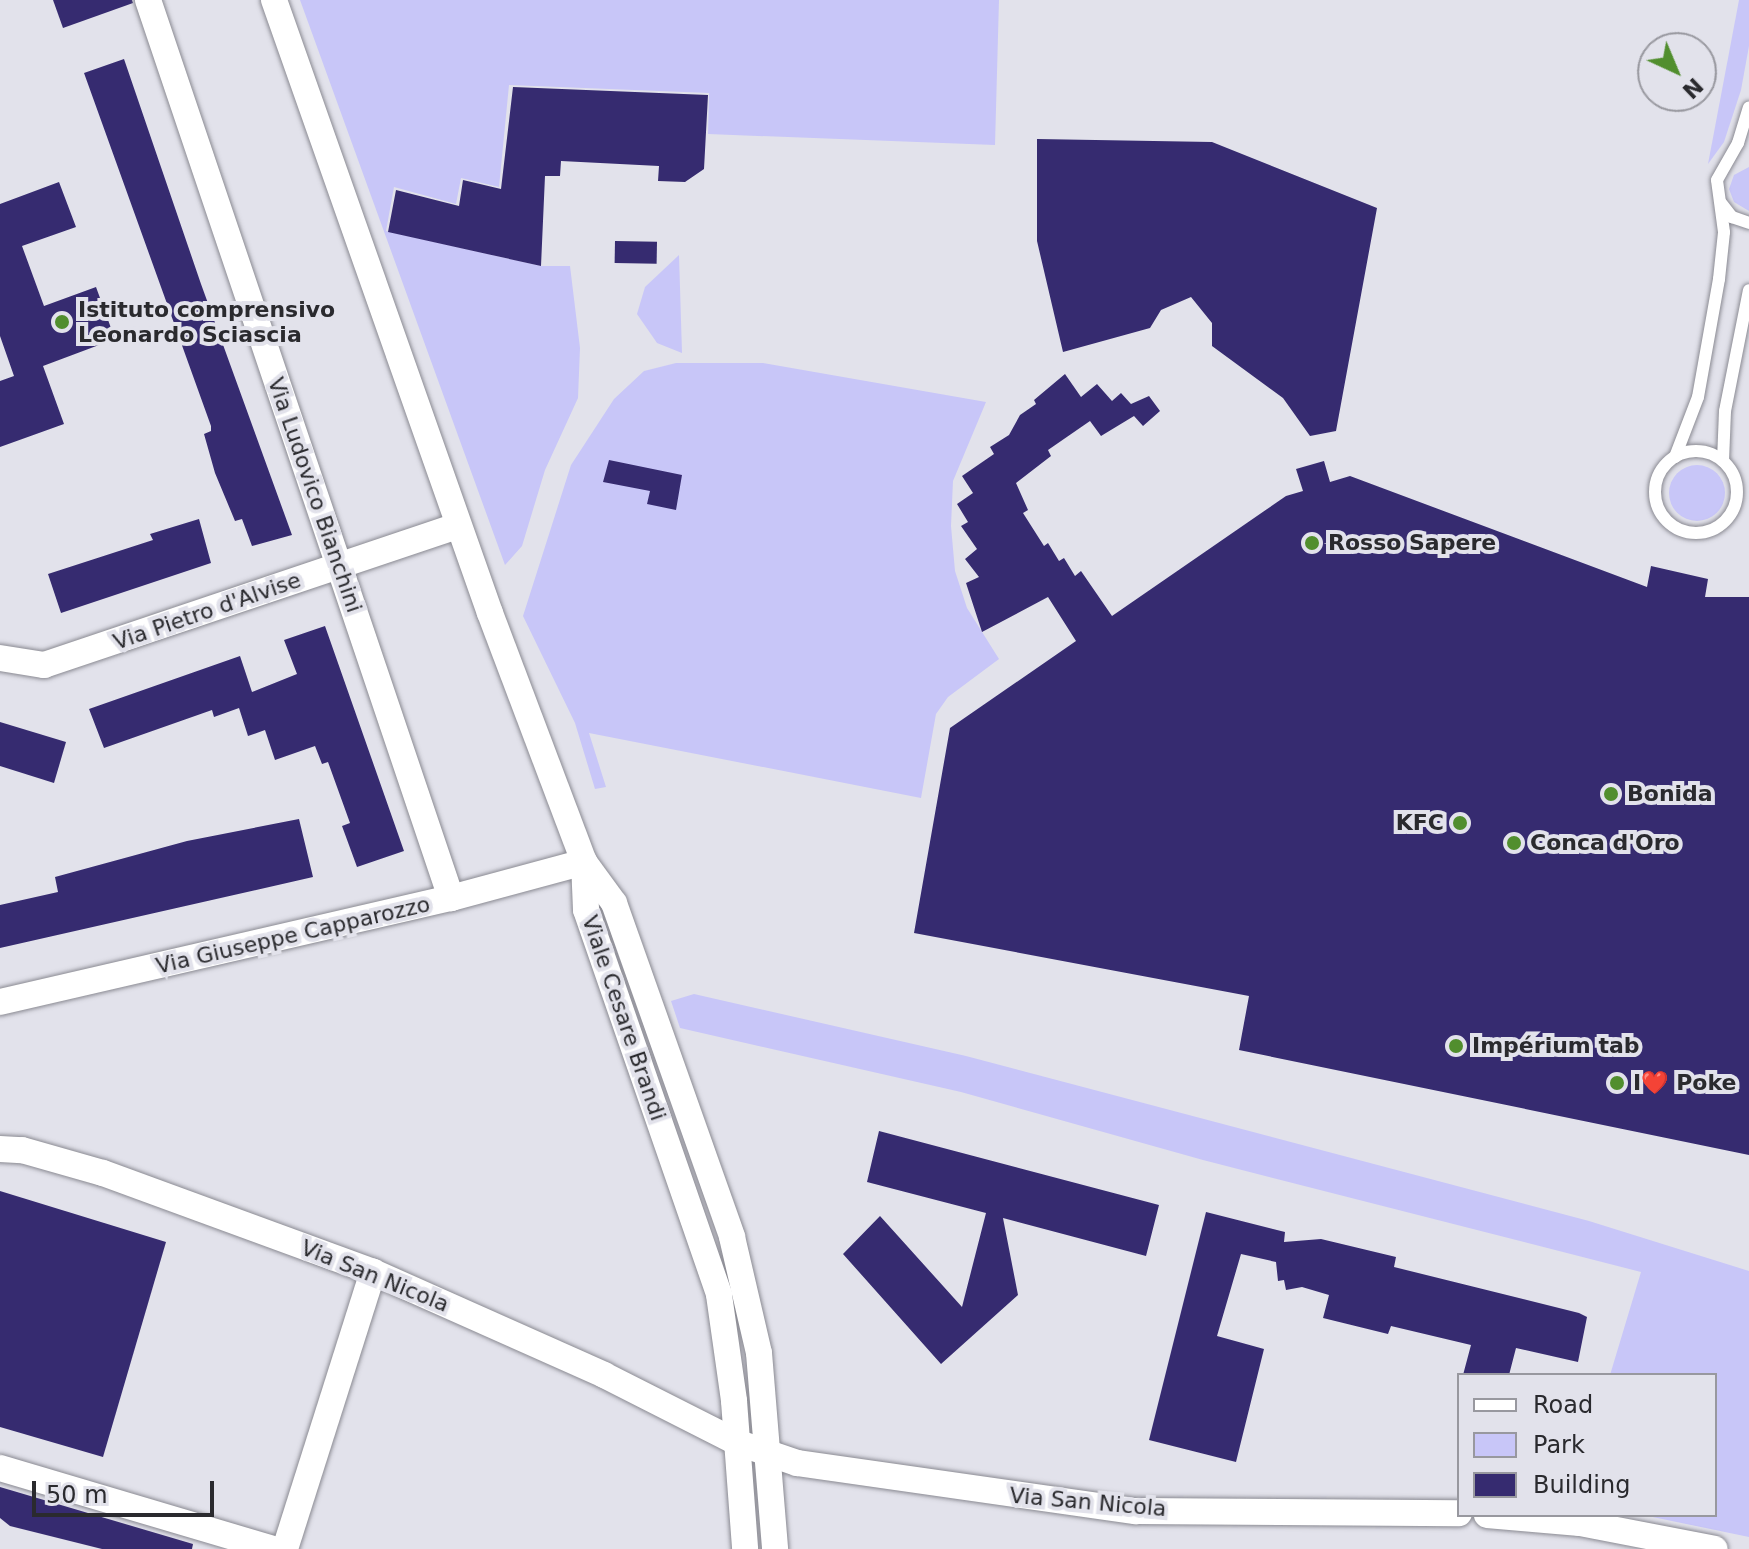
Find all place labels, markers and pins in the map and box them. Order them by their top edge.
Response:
place label: Istituto comprensivo Leonardo Sciascia [78,296,335,348]
marker: Istituto comprensivo Leonardo Sciascia [53,313,71,331]
place label: Rosso Sapere [1328,530,1496,556]
marker: Rosso Sapere [1303,534,1321,552]
place label: Bonida [1627,781,1713,807]
marker: Bonida [1602,785,1620,803]
place label: KFC [1396,810,1444,836]
marker: KFC [1451,814,1469,832]
place label: Conca d'Oro [1530,830,1680,856]
marker: Conca d'Oro [1505,834,1523,852]
place label: Impérium tab [1472,1033,1640,1059]
marker: Impérium tab [1447,1037,1465,1055]
place label: I❤️ Poke [1633,1070,1736,1096]
marker: I❤️ Poke [1608,1074,1626,1092]

